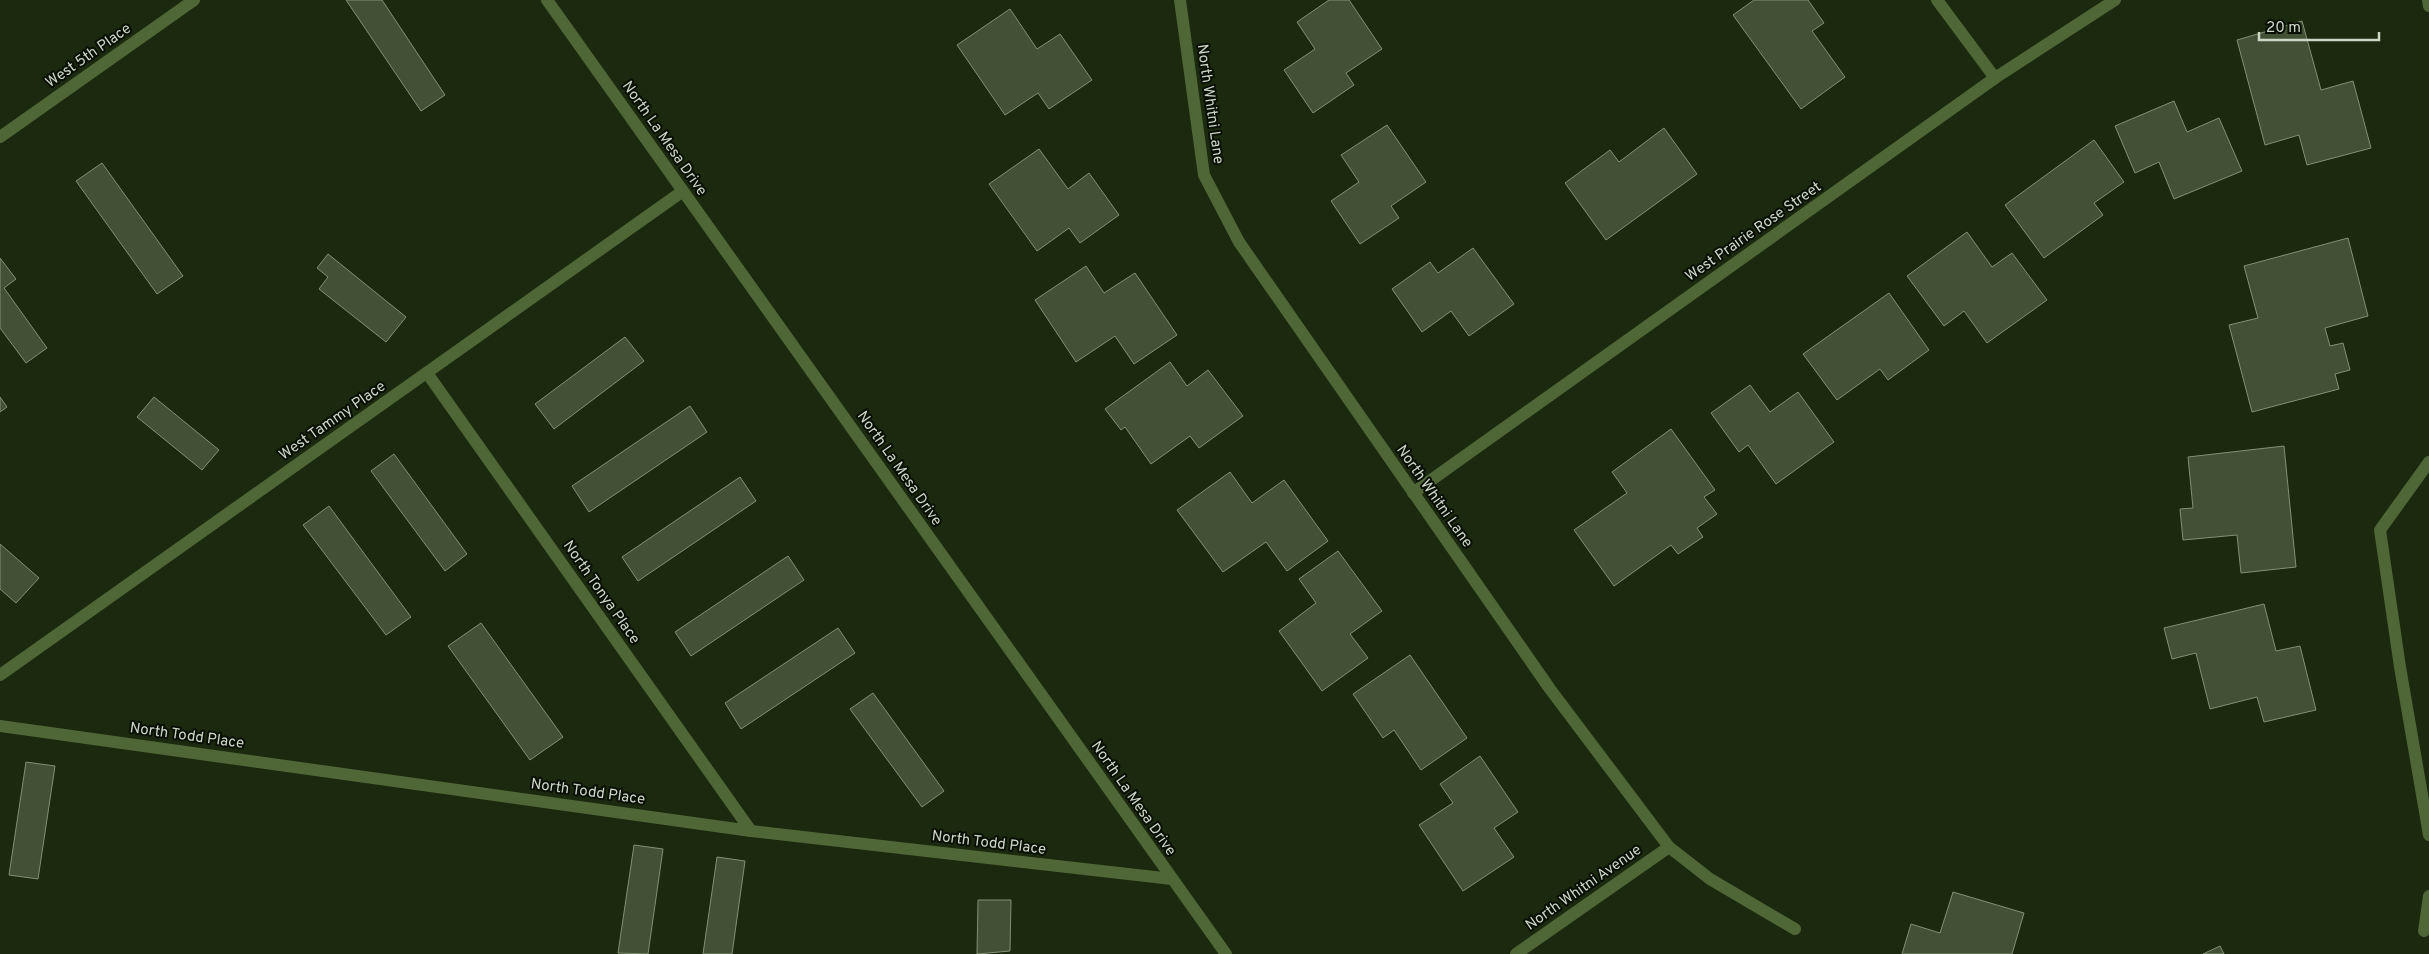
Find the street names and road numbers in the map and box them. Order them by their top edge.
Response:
street label: West 5th Place [42,20,135,93]
street label: North Whitni Lane [1192,43,1227,165]
street label: North La Mesa Drive [617,78,711,200]
street label: West Prairie Rose Street [1682,178,1826,286]
street label: West Tammy Place [276,377,390,465]
street label: North La Mesa Drive [852,408,946,530]
street label: North Whitni Lane [1391,442,1476,552]
street label: North Tonya Place [558,537,644,648]
street label: North Todd Place [128,719,245,754]
street label: North La Mesa Drive [1086,738,1180,860]
street label: North Todd Place [529,775,646,810]
street label: North Todd Place [930,827,1047,860]
street label: North Whitni Avenue [1522,841,1646,935]

